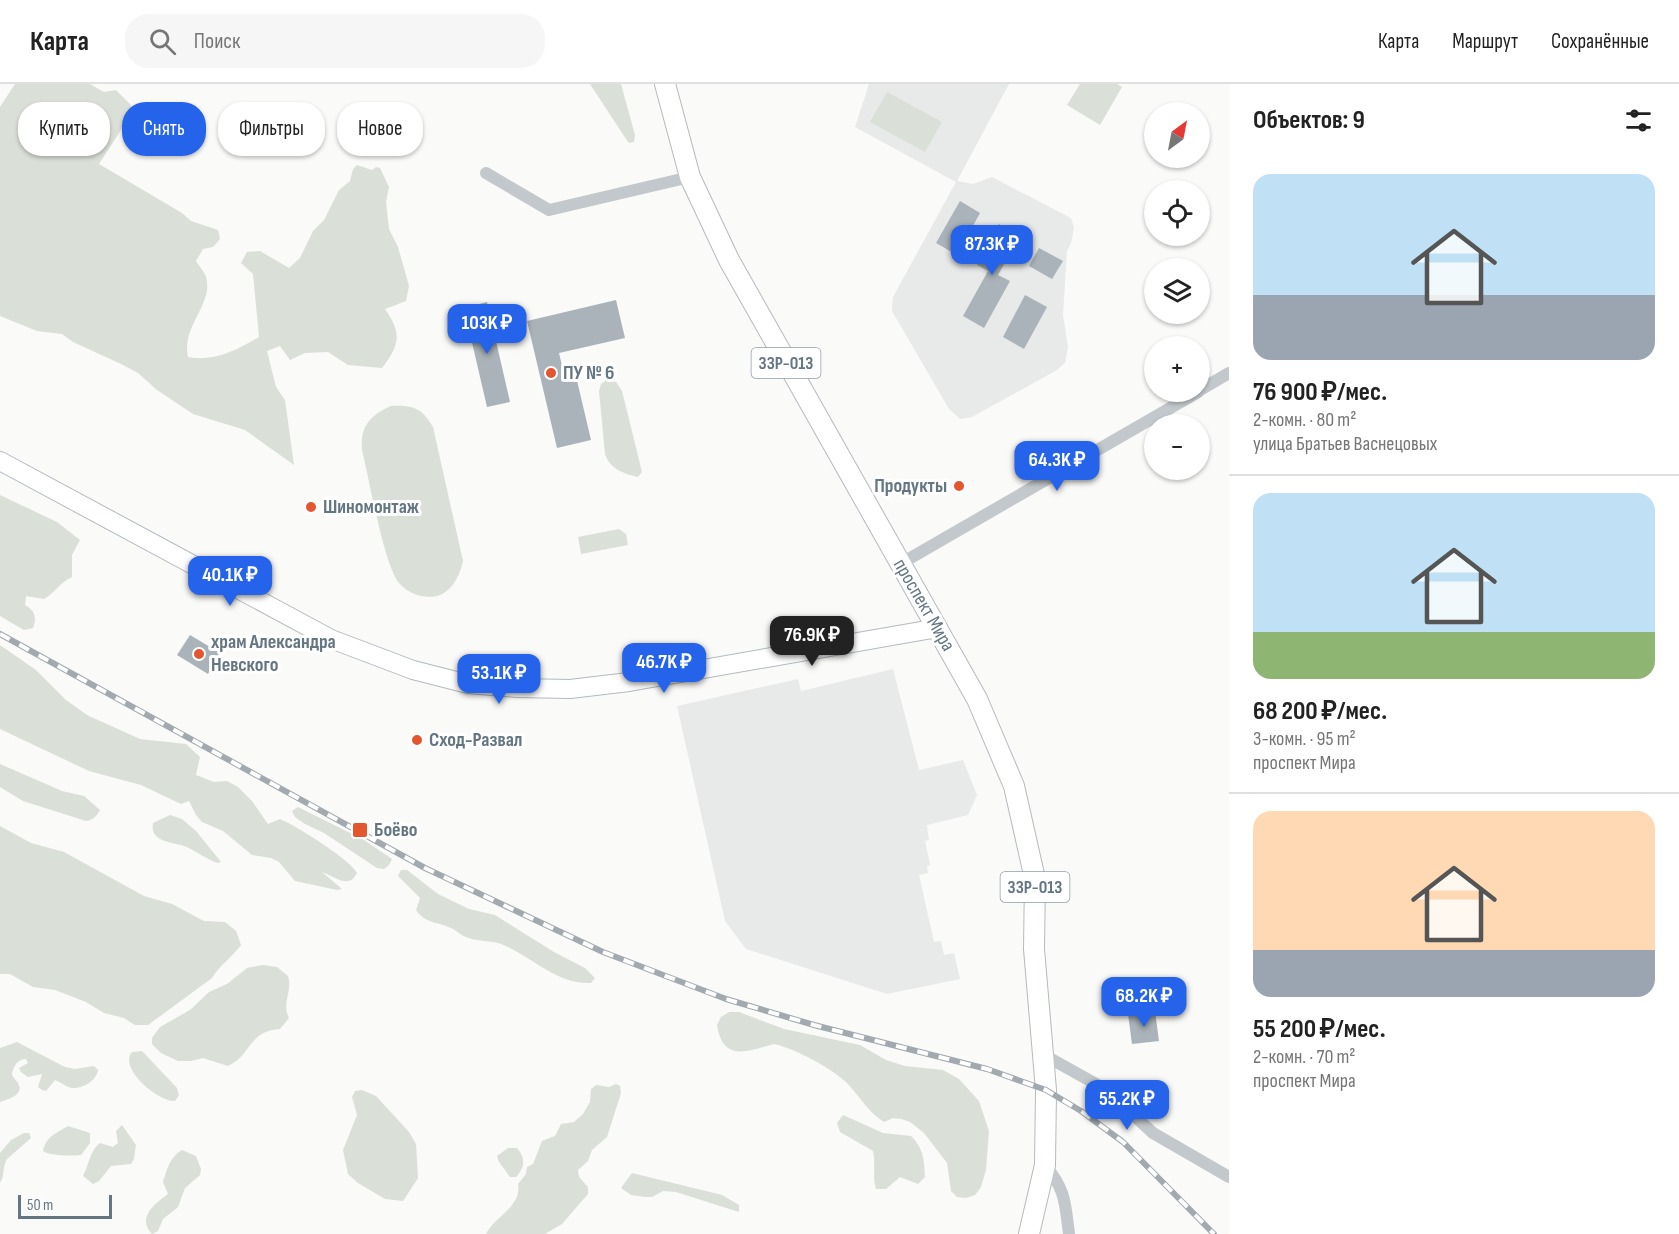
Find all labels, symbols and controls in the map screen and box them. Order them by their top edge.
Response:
search box [125,14,545,68]
text: Карта [30,25,89,58]
icon: search [146,25,179,58]
text: Поиск [194,28,240,55]
text: Карта [1378,29,1419,54]
text: Маршрут [1452,29,1518,54]
text: Сохранённые [1551,29,1649,54]
chip: Купить [18,102,110,156]
chip: Снять [122,102,206,156]
chip: Фильтры [218,102,325,156]
chip: Новое [337,102,423,156]
north arrow [1144,102,1210,168]
map controls [1144,102,1210,480]
icon: filters [1622,104,1655,137]
text: Объектов: 9 [1253,105,1365,136]
button: locate [1144,180,1210,246]
icon: home [1400,213,1508,321]
pin: 87.3K ₽ [937,225,1047,276]
text: 87.3K ₽ [965,232,1019,256]
button: layers [1144,258,1210,324]
pin: 103K ₽ [438,304,536,355]
text: 103K ₽ [462,311,512,335]
button: + [1144,336,1210,402]
road number: 33Р-013 [752,348,820,378]
place label: ПУ № 6 [563,361,614,385]
marker: ПУ № 6 [544,366,558,380]
text: 76 900 ₽/мес. [1253,377,1387,408]
text: 2-комн. · 80 m² [1253,408,1356,432]
button: − [1144,414,1210,480]
text: улица Братьев Васнецовых [1253,432,1437,456]
pin: 64.3K ₽ [1002,441,1112,492]
text: 64.3K ₽ [1028,448,1086,472]
place label: Продукты [874,474,947,498]
marker: Продукты [952,479,966,493]
place label: Шиномонтаж [323,495,420,519]
marker: Шиномонтаж [304,500,318,514]
icon: home [1400,532,1508,640]
street label: проспект Мира [888,554,960,656]
pin: 40.1K ₽ [175,556,285,607]
text: 40.1K ₽ [202,563,258,587]
pin: 76.9K ₽ [757,616,867,667]
text: 76.9K ₽ [784,623,840,647]
place label: храм Александра Невского [211,630,336,677]
pin: 46.7K ₽ [609,643,719,694]
marker: храм Александра Невского [192,647,206,661]
text: 46.7K ₽ [636,650,692,674]
pin: 53.1K ₽ [444,654,554,705]
text: 53.1K ₽ [471,661,527,685]
text: 68 200 ₽/мес. [1253,696,1387,727]
text: 3-комн. · 95 m² [1253,727,1356,751]
place label: Сход-Развал [429,728,523,752]
marker: Сход-Развал [410,733,424,747]
text: проспект Мира [1253,751,1356,775]
place label: Боёво [374,818,417,842]
marker: Боёво [351,821,369,839]
icon: home [1400,850,1508,958]
road number: 33Р-013 [1000,872,1070,902]
pin: 68.2K ₽ [1089,977,1199,1028]
text: 68.2K ₽ [1115,984,1173,1008]
text: 55 200 ₽/мес. [1253,1014,1386,1045]
text: 2-комн. · 70 m² [1253,1045,1356,1069]
text: проспект Мира [1253,1069,1356,1093]
pin: 55.2K ₽ [1072,1080,1182,1131]
text: 55.2K ₽ [1099,1087,1155,1111]
scale bar [18,1192,112,1220]
text: 50 m [27,1196,53,1215]

